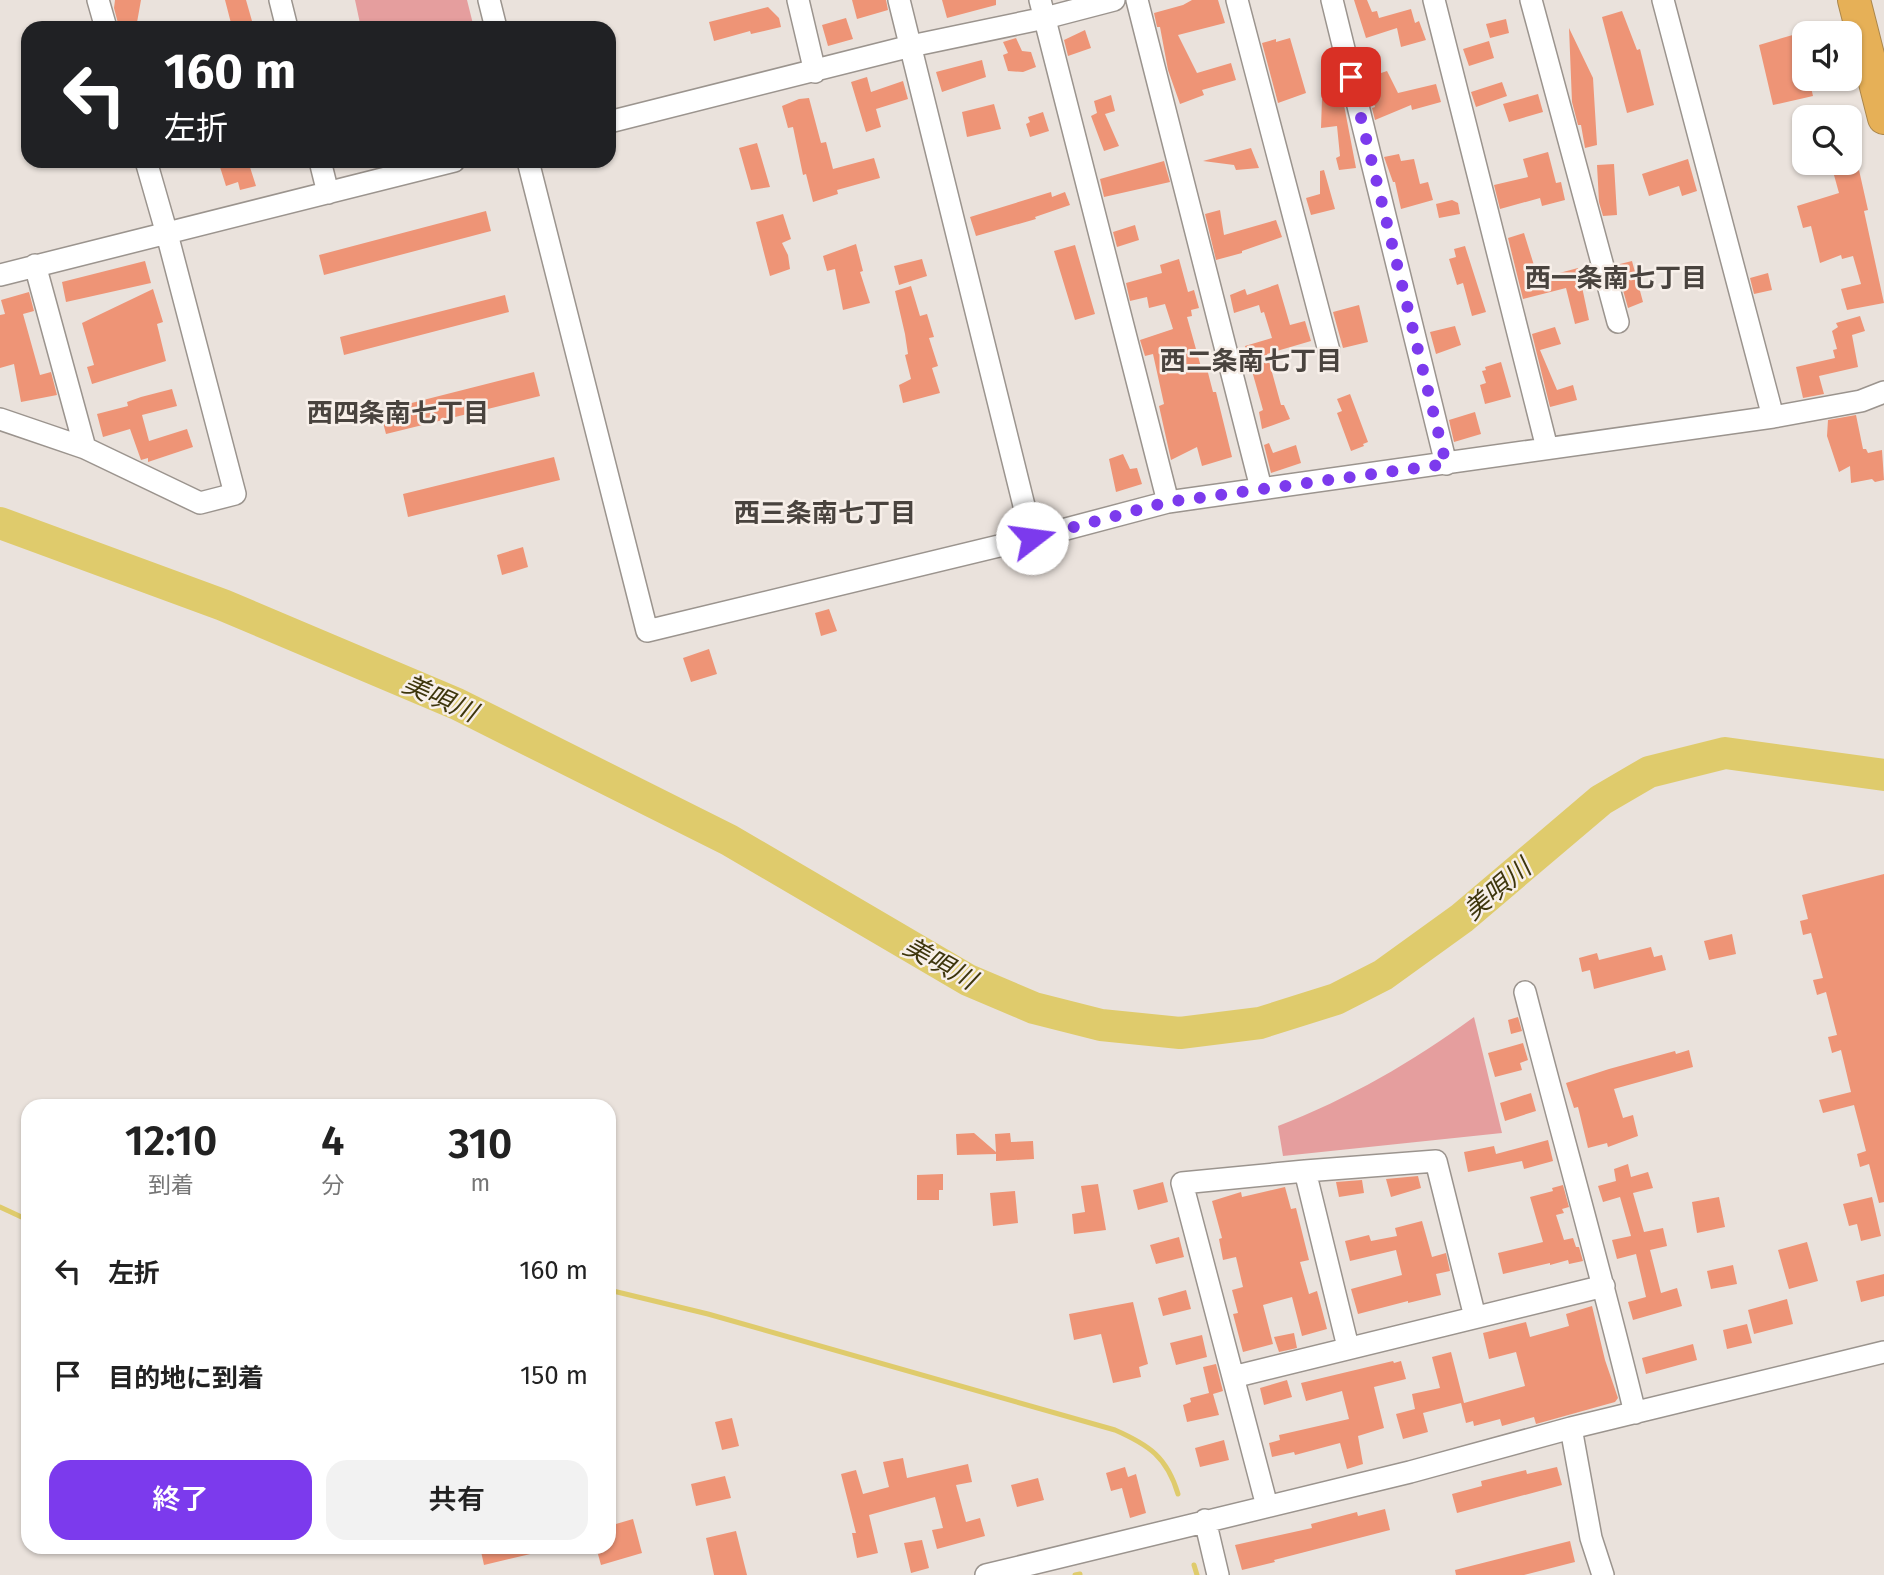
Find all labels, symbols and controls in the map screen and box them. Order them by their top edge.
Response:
map controls [1792,21,1862,175]
button: sound [1792,21,1862,91]
text: 160 m [164,42,296,101]
pin [1321,47,1381,107]
icon: left [49,49,140,140]
icon: arrive [1332,58,1370,96]
button: search [1792,105,1862,175]
text: 左折 [164,109,228,147]
district label: 西一条南七丁目 [1525,263,1707,294]
district label: 西二条南七丁目 [1160,346,1342,377]
district label: 西四条南七丁目 [307,398,489,429]
district label: 西三条南七丁目 [734,498,916,529]
position arrow [995,501,1069,575]
water label: 美唄川 [398,668,484,730]
water label: 美唄川 [1457,851,1539,926]
water label: 美唄川 [898,931,984,997]
text: 12:10 [125,1116,217,1166]
text: 4 [321,1116,345,1166]
text: 310 [448,1119,512,1169]
text: m [470,1169,490,1197]
text: 到着 [148,1171,194,1199]
text: 分 [321,1171,344,1199]
icon: left [49,1252,87,1290]
text: 160 m [519,1255,588,1286]
text: 左折 [108,1258,160,1289]
icon: arrive [49,1357,87,1395]
text: 150 m [520,1360,588,1391]
text: 目的地に到着 [108,1363,264,1394]
button: 終了 [49,1460,312,1540]
button: 共有 [326,1460,588,1540]

